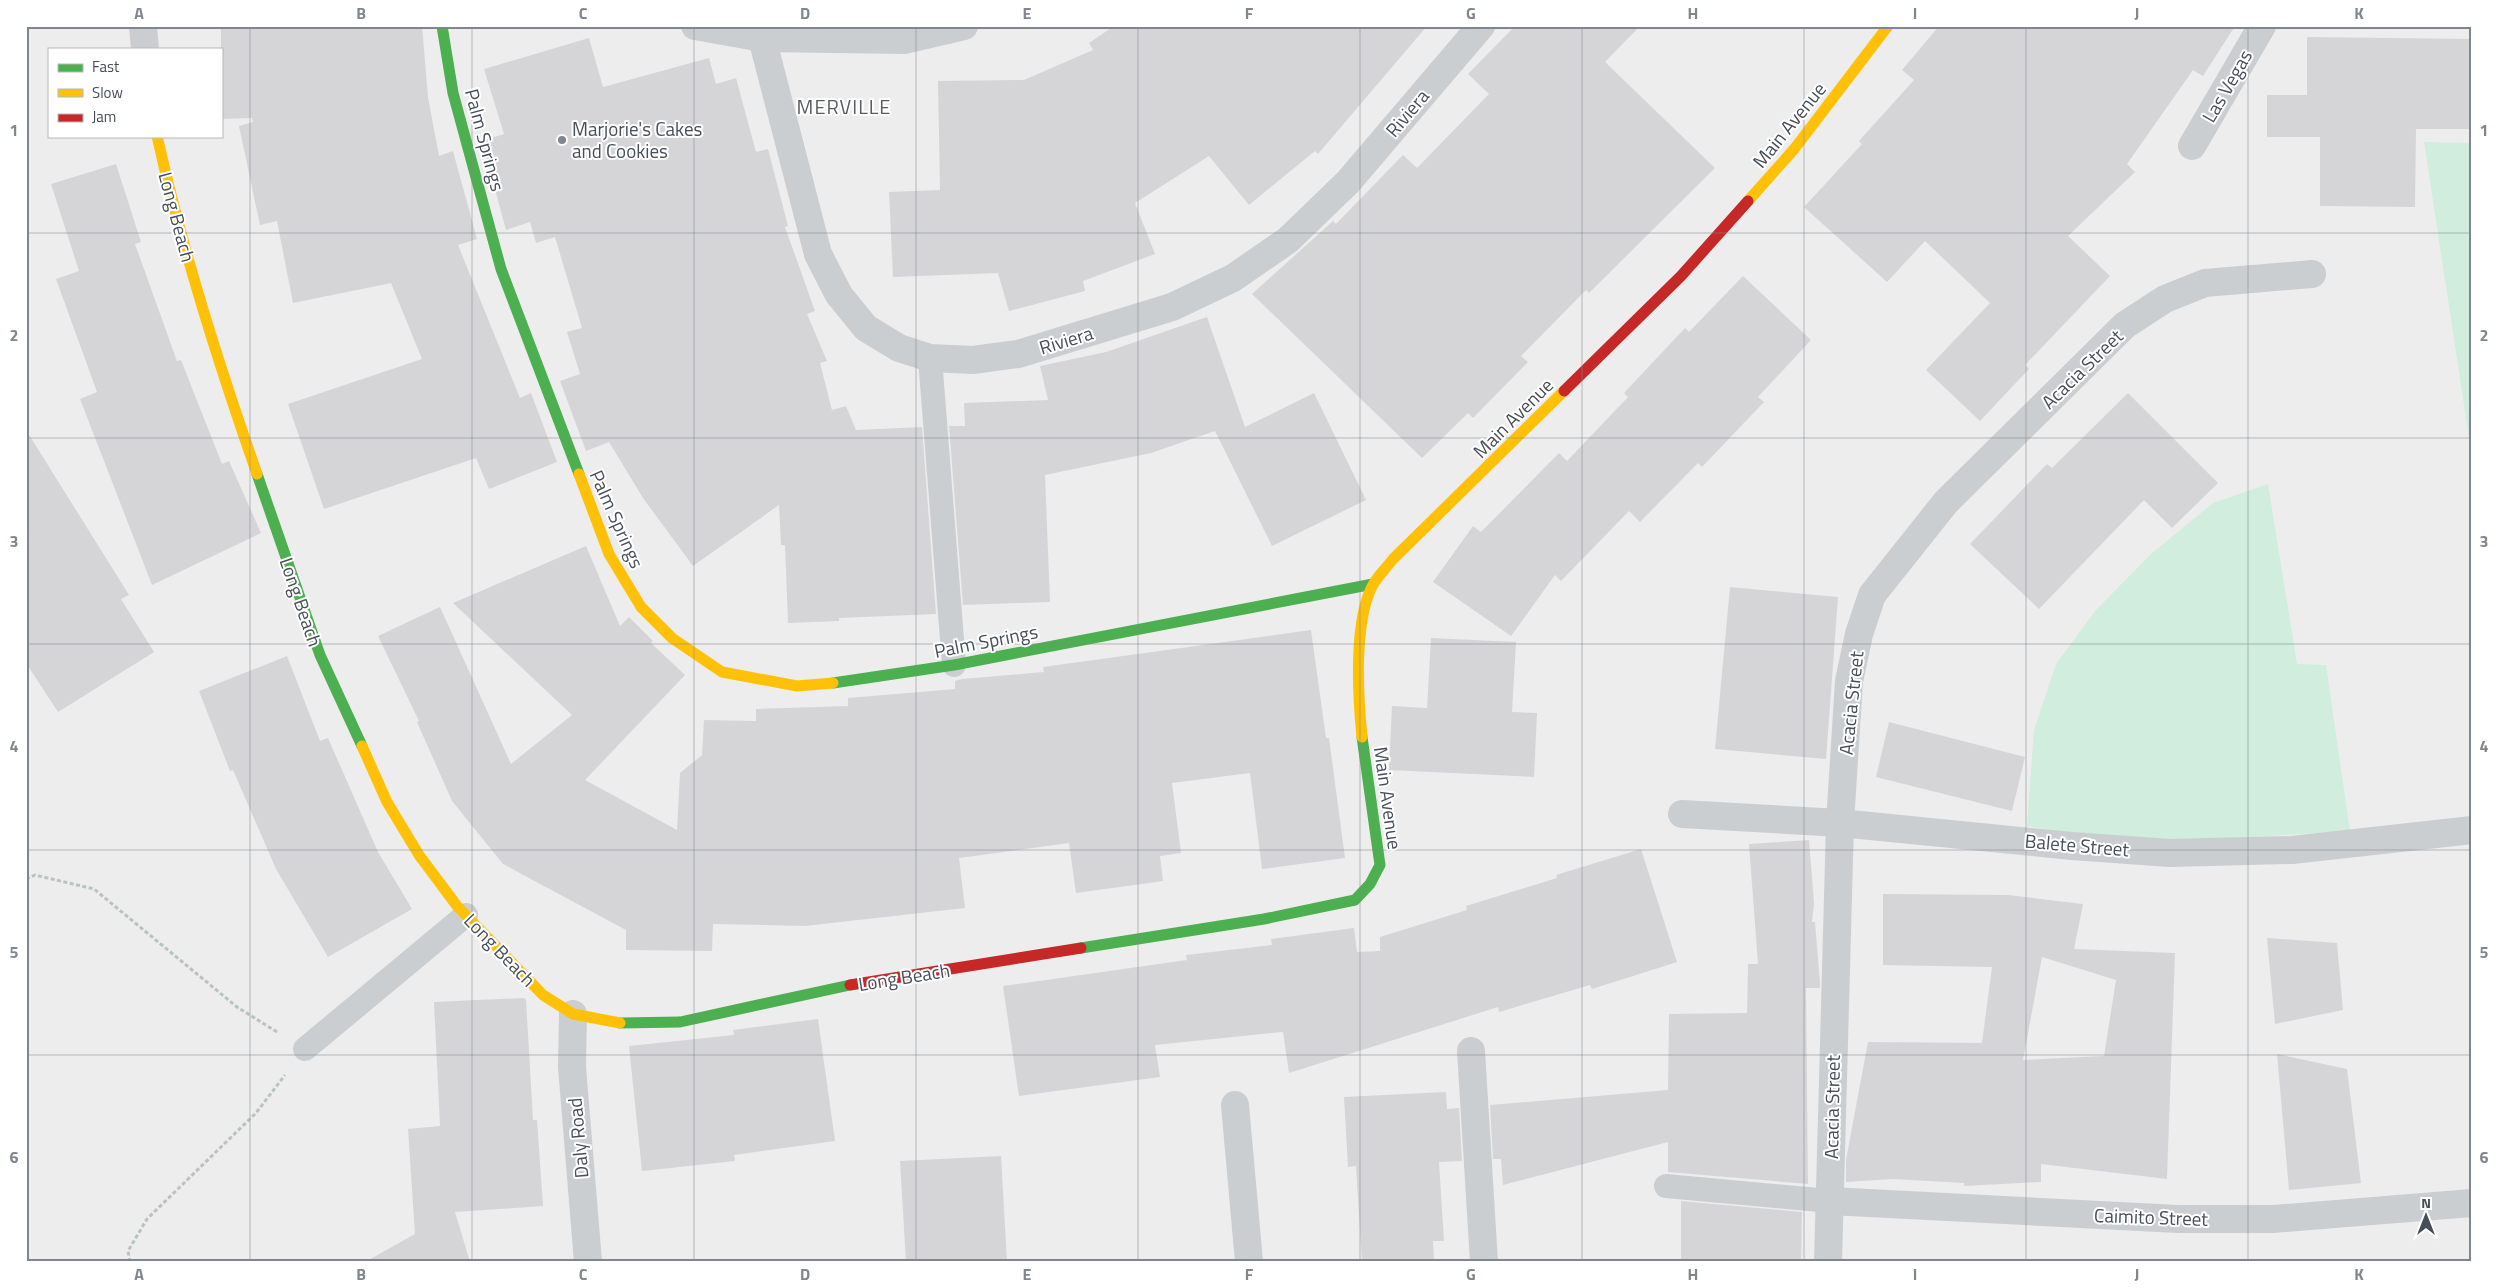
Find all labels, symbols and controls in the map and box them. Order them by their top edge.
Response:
text: A [134,1,144,25]
text: B [356,1,366,25]
text: C [579,1,588,25]
text: D [800,1,810,25]
text: E [1023,1,1032,25]
text: F [1245,1,1254,25]
text: G [1466,1,1476,25]
text: H [1688,1,1698,25]
text: I [1913,1,1917,25]
text: J [2135,1,2139,25]
text: K [2354,1,2364,25]
street label: Las Vegas [2194,44,2259,128]
legend [48,48,222,138]
text: Fast [92,55,120,78]
street label: Main Avenue [1745,75,1832,174]
text: Slow [92,81,123,104]
street label: Riviera [1378,82,1436,143]
street label: Palm Springs [458,85,513,194]
district label: MERVILLE [797,91,891,122]
text: Jam [92,105,116,128]
place label: Marjorie's Cakes and Cookies [572,114,703,165]
text: 1 [10,118,18,142]
text: 1 [2480,118,2488,142]
marker: Marjorie's Cakes and Cookies [556,134,568,146]
street label: Long Beach [152,168,203,265]
street label: Riviera [1035,317,1097,361]
street label: Acacia Street [2034,322,2129,415]
text: 2 [10,323,18,347]
text: 2 [2480,323,2488,347]
street label: Main Avenue [1466,371,1559,464]
street label: Palm Springs [583,465,652,573]
text: 3 [10,529,18,553]
text: 3 [2480,529,2488,553]
street label: Long Beach [273,553,330,650]
street label: Palm Springs [932,616,1040,665]
street label: Acacia Street [1831,649,1870,756]
text: 4 [10,734,19,758]
text: 4 [2480,734,2489,758]
street label: Main Avenue [1367,745,1410,851]
street label: Balete Street [2024,825,2131,864]
street label: Long Beach [458,906,543,993]
text: 5 [10,940,19,964]
text: 5 [2480,940,2489,964]
street label: Long Beach [856,955,952,998]
street label: Acacia Street [1816,1054,1847,1159]
street label: Daly Road [560,1097,595,1179]
text: 6 [10,1145,19,1169]
text: 6 [2480,1145,2489,1169]
north arrow [2400,1190,2450,1240]
text: N [2421,1192,2431,1213]
street label: Caimito Street [2094,1200,2209,1233]
text: A [134,1262,144,1286]
text: B [356,1262,366,1286]
text: C [579,1262,588,1286]
text: D [800,1262,810,1286]
text: E [1023,1262,1032,1286]
text: F [1245,1262,1254,1286]
text: G [1466,1262,1476,1286]
text: H [1688,1262,1698,1286]
text: I [1913,1262,1917,1286]
text: J [2135,1262,2139,1286]
text: K [2354,1262,2364,1286]

